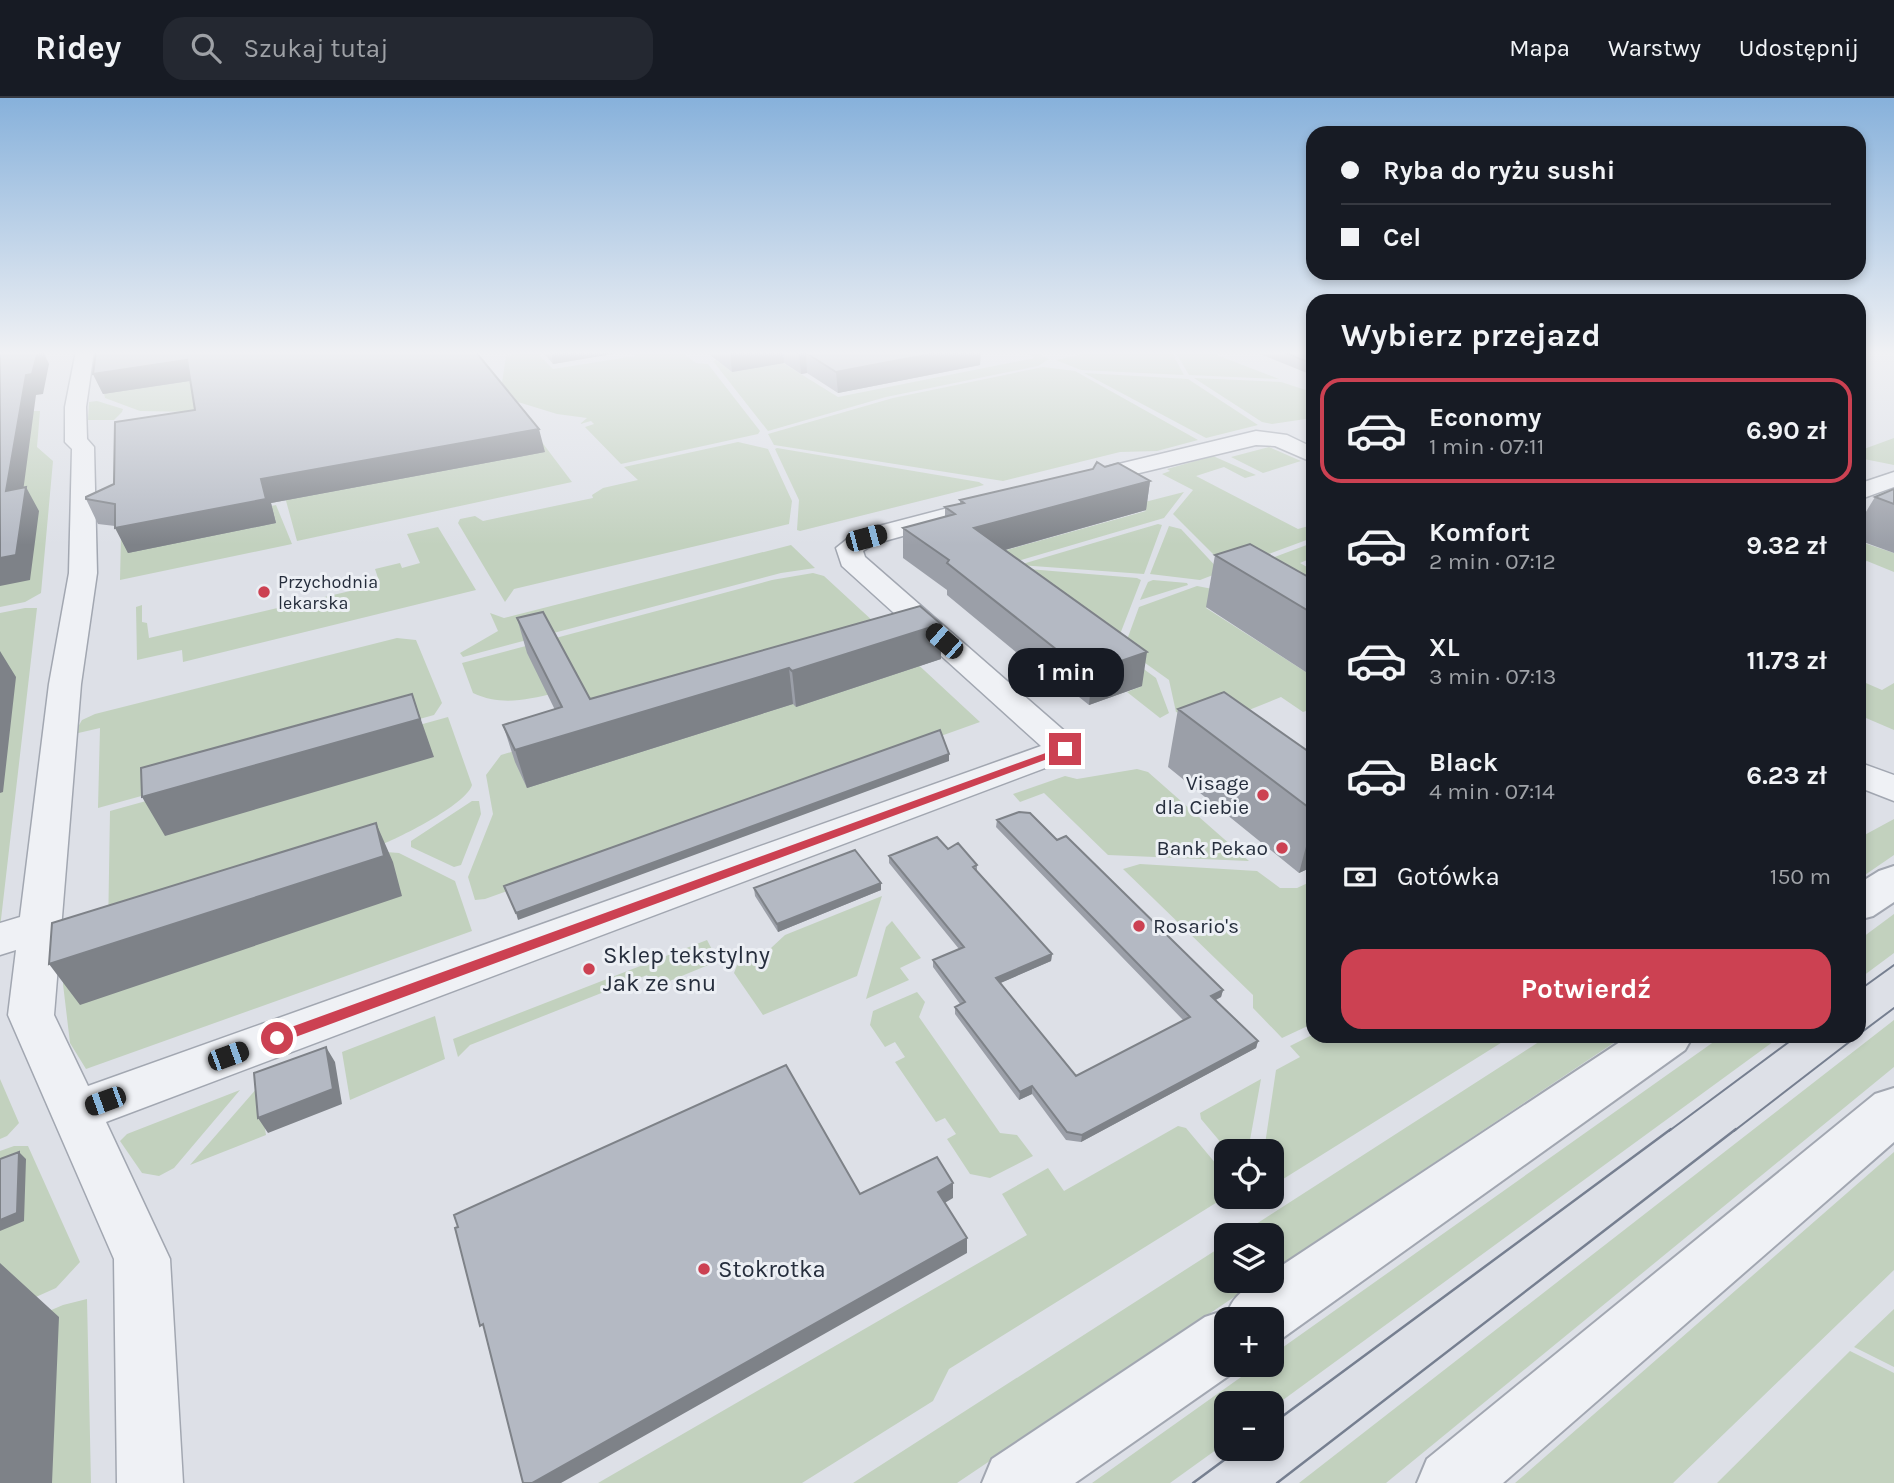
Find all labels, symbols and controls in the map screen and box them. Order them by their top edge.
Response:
search box [163,17,653,80]
text: Ridey [35,29,121,67]
icon: search [187,29,225,67]
text: Szukaj tutaj [243,33,388,64]
text: Mapa [1509,34,1570,62]
text: Warstwy [1608,34,1701,62]
text: Udostępnij [1739,34,1859,62]
text: Ryba do ryżu sushi [1383,155,1615,186]
text: Cel [1383,222,1421,253]
text: Wybierz przejazd [1341,317,1601,354]
icon: car [1345,399,1408,462]
text: Economy [1429,402,1541,433]
text: 6.90 zł [1746,415,1827,446]
text: 1 min · 07:11 [1429,433,1544,460]
icon: car [1345,514,1408,577]
text: Komfort [1429,517,1530,548]
car [843,522,890,554]
text: 9.32 zł [1746,530,1827,561]
text: 2 min · 07:12 [1429,548,1556,575]
place label: Przychodnia lekarska [278,571,378,614]
marker: Przychodnia lekarska [256,584,272,600]
car [922,619,967,663]
icon: car [1345,629,1408,692]
text: XL [1429,632,1460,663]
text: 11.73 zł [1746,645,1827,676]
callout: 1 min [1007,648,1123,696]
text: 1 min [1037,659,1095,686]
text: 3 min · 07:13 [1429,663,1556,690]
route end [1049,733,1081,765]
icon: car [1345,744,1408,807]
text: Black [1429,747,1498,778]
text: 6.23 zł [1746,760,1827,791]
place label: Visage dla Ciebie [1155,771,1249,819]
text: 4 min · 07:14 [1429,778,1555,805]
marker: Visage dla Ciebie [1255,787,1271,803]
place label: Bank Pekao [1157,836,1268,860]
marker: Bank Pekao [1274,840,1290,856]
icon: cash [1341,858,1379,896]
text: Gotówka [1397,861,1500,892]
text: 150 m [1770,863,1831,890]
place label: Rosario's [1153,914,1239,938]
marker: Rosario's [1131,918,1147,934]
place label: Sklep tekstylny Jak ze snu [603,941,770,997]
button: Potwierdź [1341,949,1831,1029]
marker: Sklep tekstylny Jak ze snu [581,961,597,977]
route start [261,1022,293,1054]
car [205,1039,252,1073]
car [82,1084,129,1118]
map controls [1214,1139,1284,1461]
button: locate [1214,1139,1284,1209]
button: layers [1214,1223,1284,1293]
place label: Stokrotka [718,1255,826,1283]
marker: Stokrotka [696,1261,712,1277]
button: + [1214,1307,1284,1377]
button: − [1214,1391,1284,1461]

